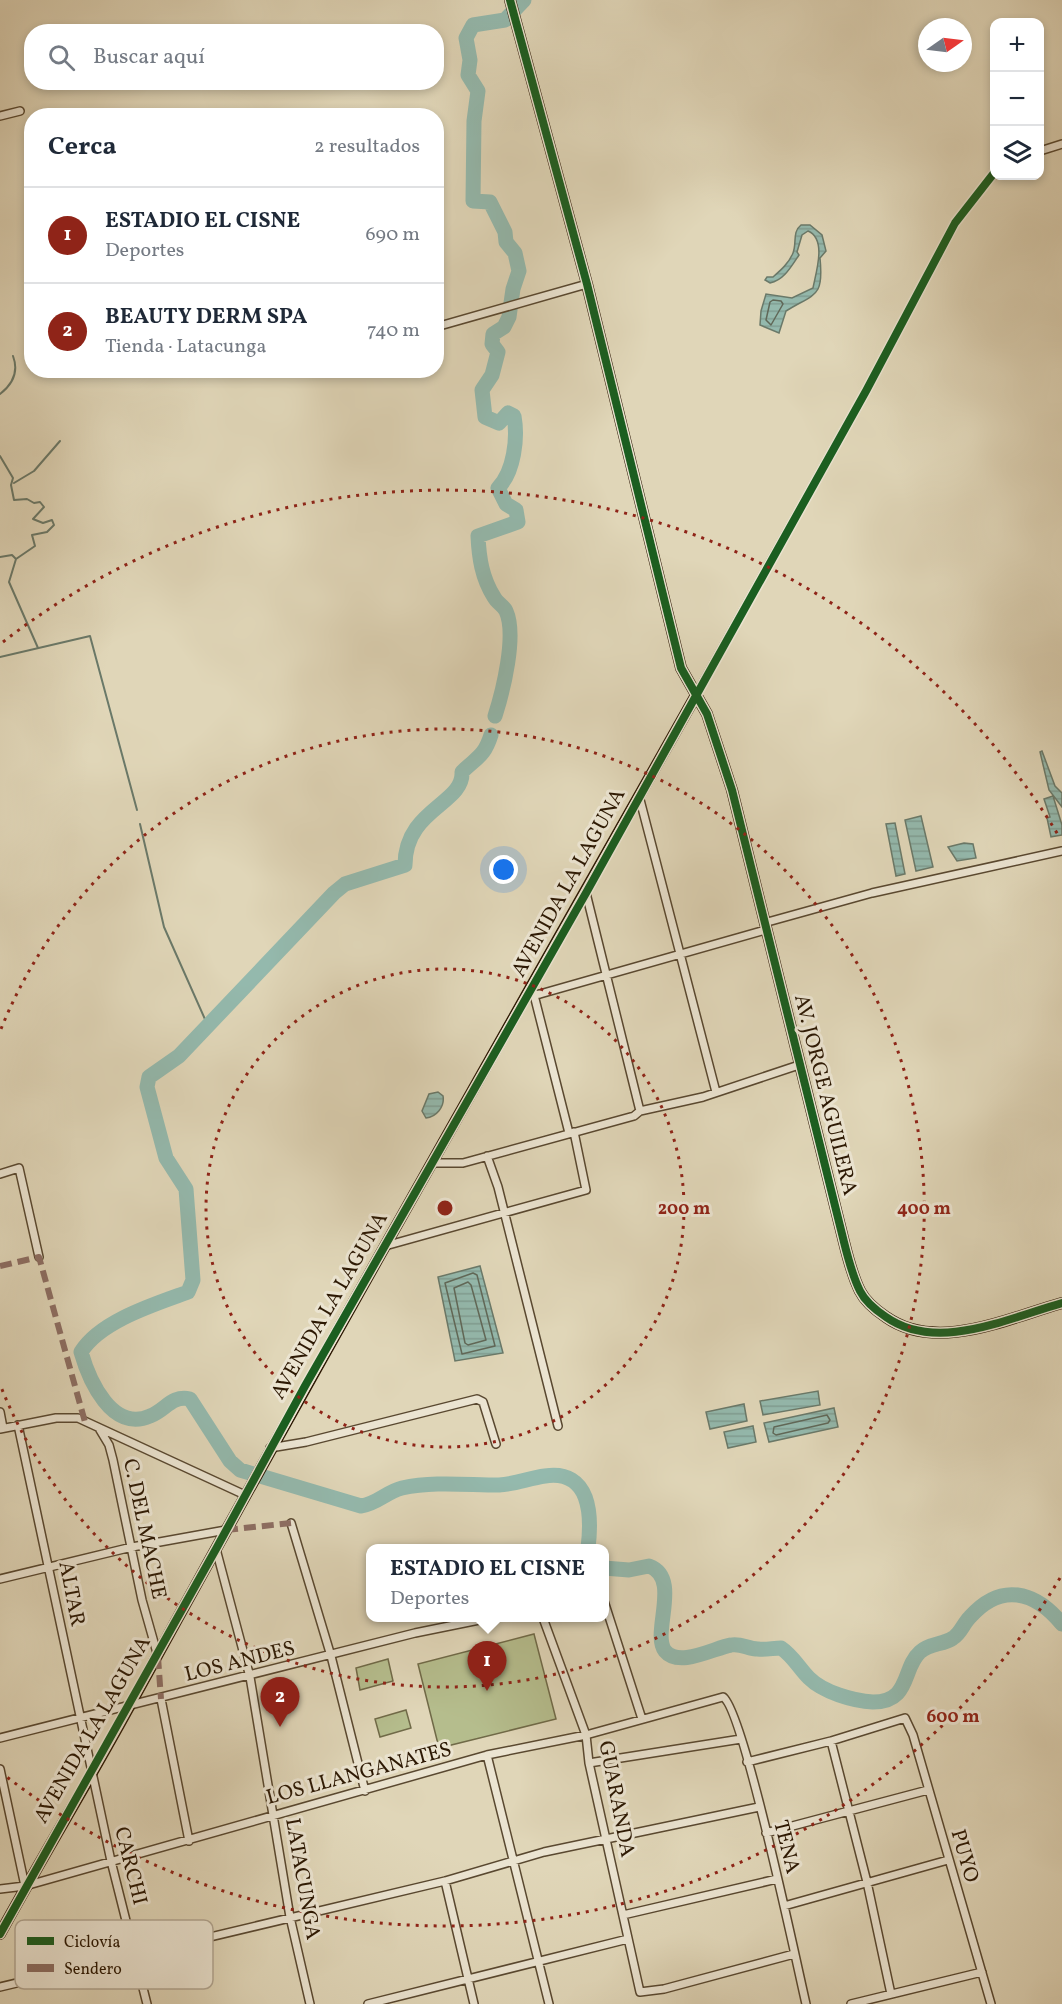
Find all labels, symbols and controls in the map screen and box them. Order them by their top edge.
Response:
north arrow [918,18,972,72]
map controls [990,18,1044,180]
button: + [990,18,1044,72]
search box [24,24,444,90]
icon: search [45,41,78,74]
text: Buscar aquí [93,42,205,73]
button: − [990,72,1044,126]
button: layers [990,126,1044,180]
text: Cerca [48,129,117,165]
text: 2 resultados [314,133,420,161]
text: ESTADIO EL CISNE [105,206,300,237]
text: 1 [63,221,72,249]
text: 690 m [365,221,420,249]
text: Deportes [105,237,184,265]
text: BEAUTY DERM SPA [105,302,307,333]
text: 2 [62,317,73,345]
text: 740 m [367,317,420,345]
text: Tienda · Latacunga [105,333,266,361]
street label: AVENIDA LA LAGUNA [505,783,633,983]
your location [489,855,518,884]
street label: AV. JORGE AGUILERA [786,991,864,1199]
text: 200 m [658,1197,710,1222]
text: 400 m [897,1197,951,1222]
centre of rings [435,1198,455,1218]
street label: AVENIDA LA LAGUNA [264,1207,396,1405]
street label: C. DEL MACHE [115,1456,173,1602]
popup [366,1544,609,1622]
text: ESTADIO EL CISNE [390,1554,585,1585]
street label: ALTAR [51,1559,91,1629]
text: Deportes [390,1585,469,1613]
street label: AVENIDA LA LAGUNA [27,1631,159,1829]
street label: LOS ANDES [182,1634,298,1690]
pin: 1 [468,1642,506,1691]
pin: 2 [260,1678,300,1727]
text: 600 m [926,1705,980,1730]
street label: LOS LLANGANATES [263,1735,455,1813]
street label: GUARANDA [591,1738,642,1860]
street label: LATACUNGA [277,1816,327,1942]
street label: TENA [765,1817,807,1877]
street label: CARCHI [106,1824,154,1908]
street label: PUYO [943,1826,985,1886]
legend [15,1920,213,1989]
text: Ciclovía [64,1932,120,1954]
text: Sendero [64,1959,122,1981]

